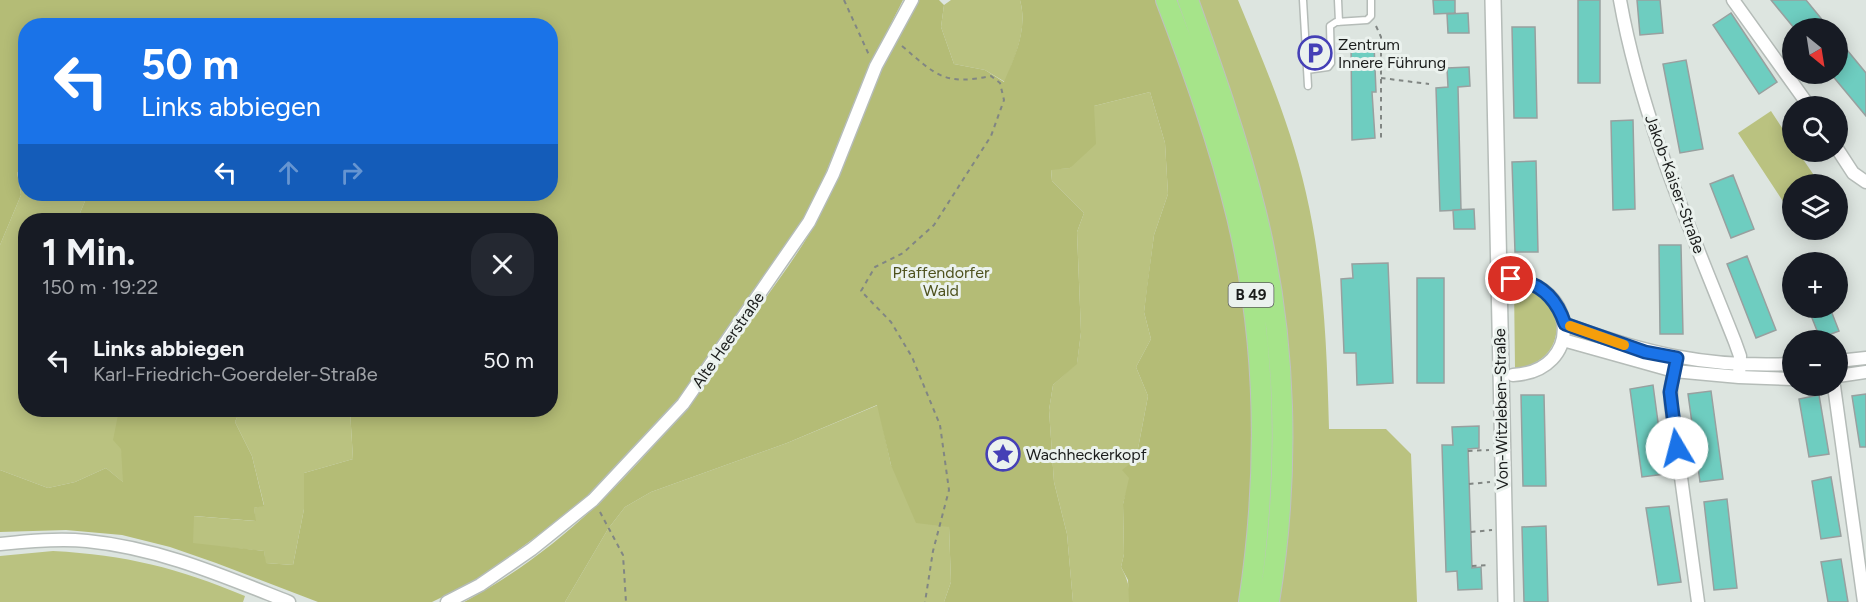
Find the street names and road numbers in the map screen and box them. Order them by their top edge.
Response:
street label: Jakob-Kaiser-Straße [1641,112,1709,256]
road number: B 49 [1228,283,1274,307]
street label: Alte Heerstraße [688,288,768,392]
street label: Von-Witzleben-Straße [1490,328,1512,490]

